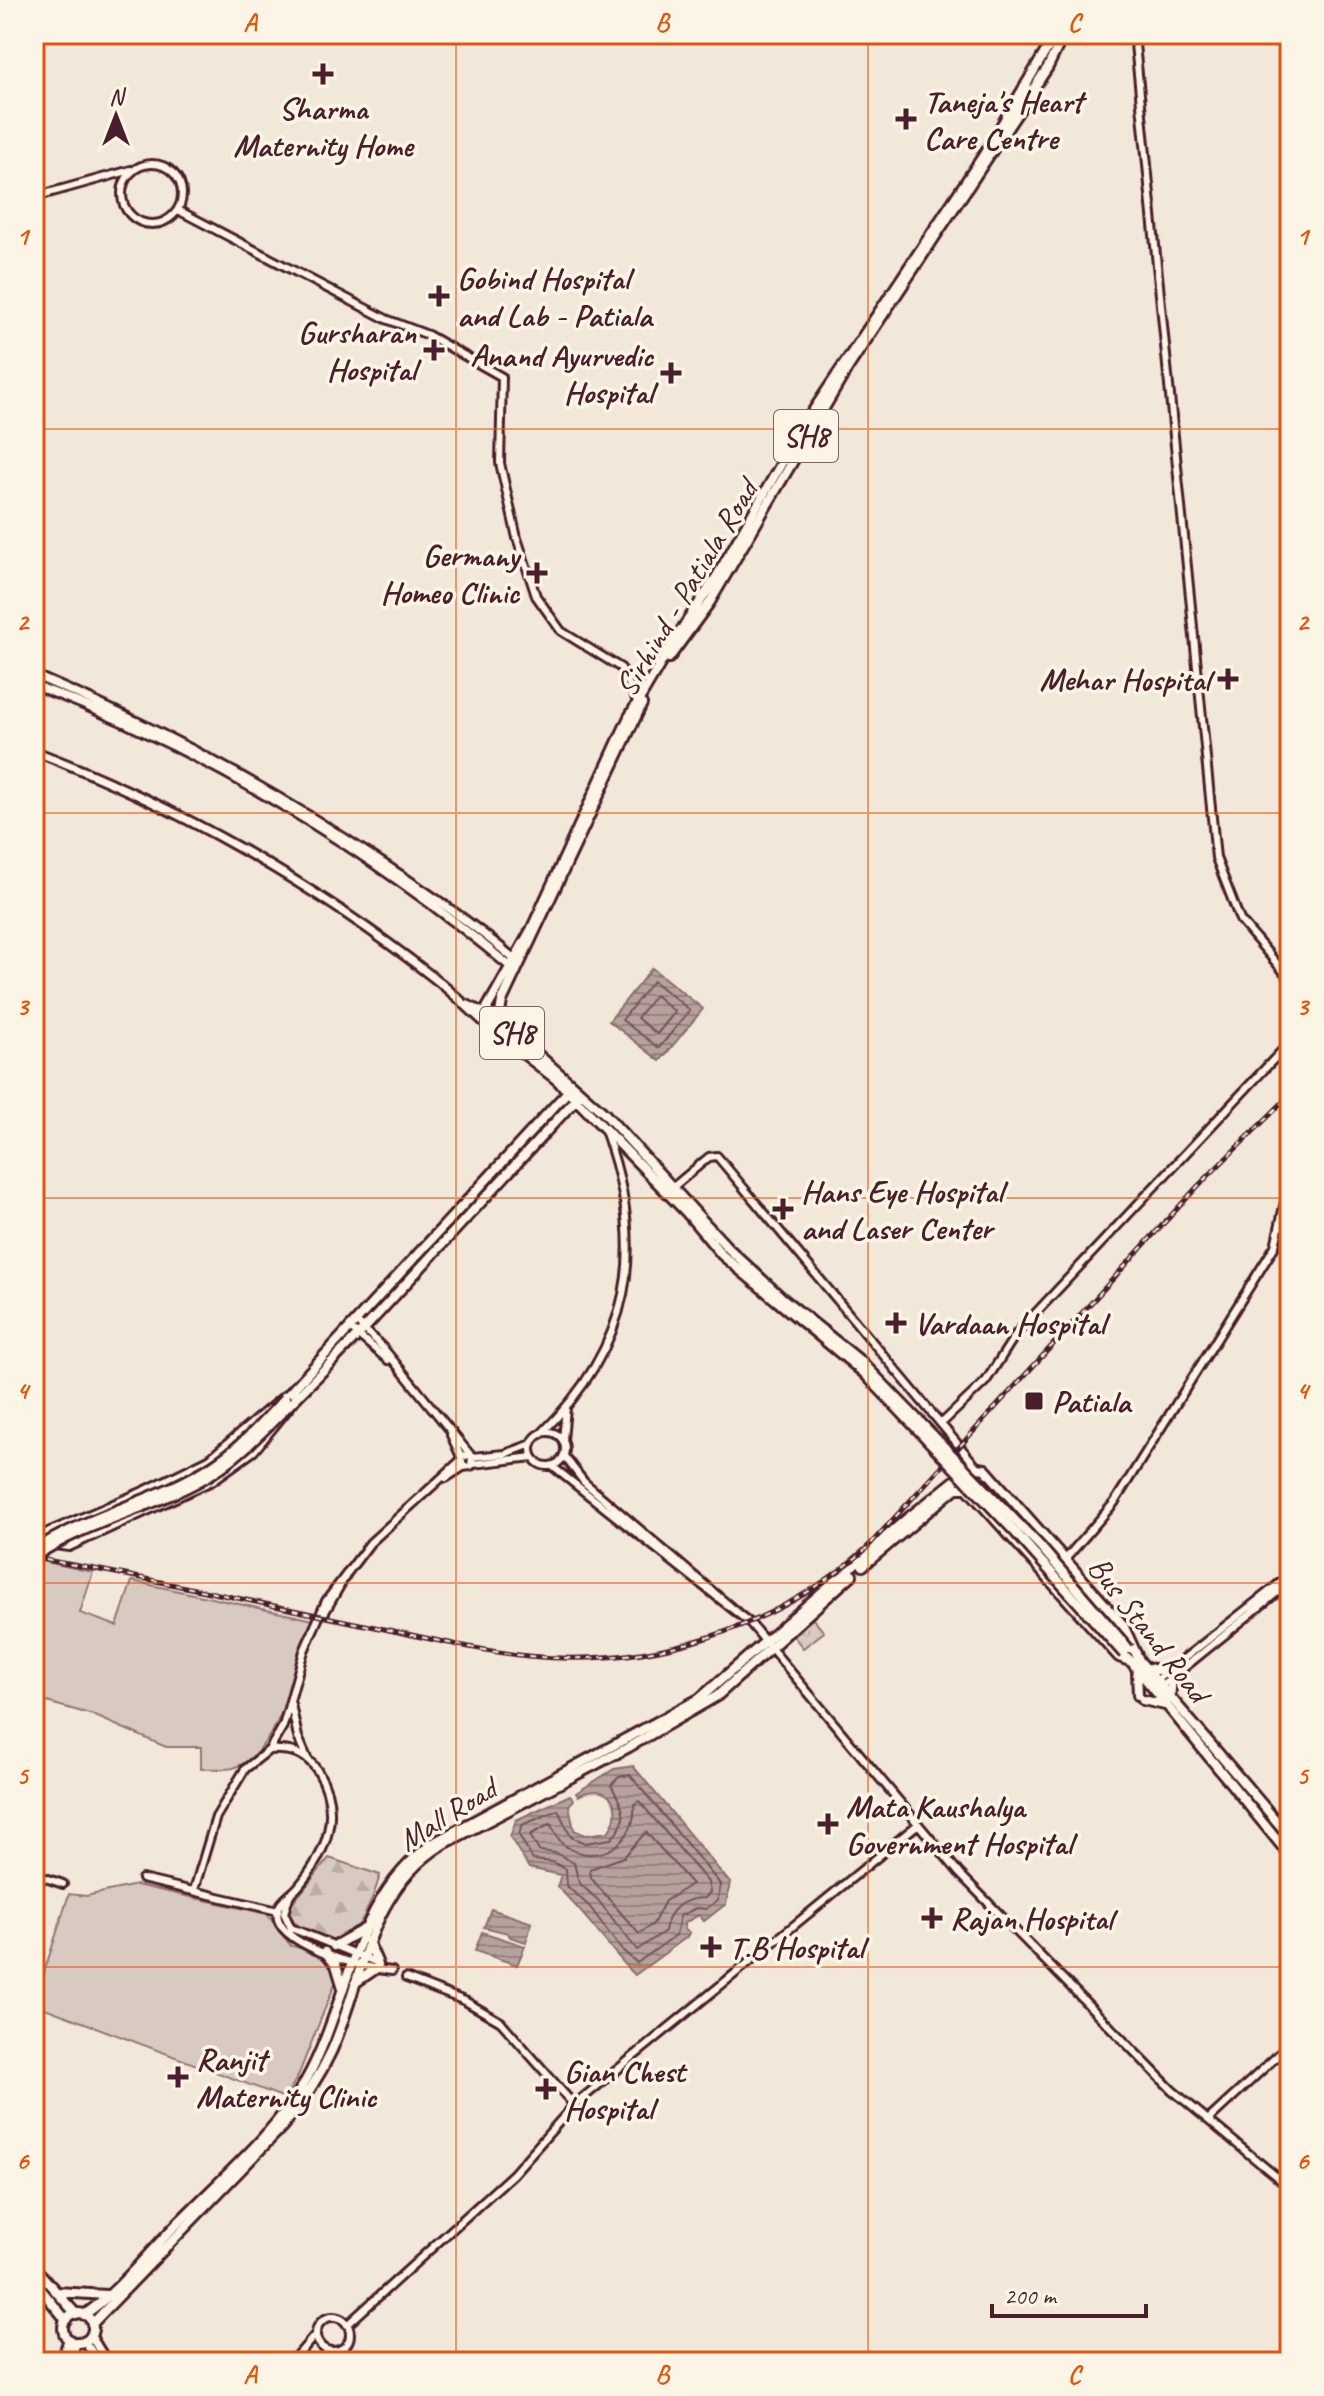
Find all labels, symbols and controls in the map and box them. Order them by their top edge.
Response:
text: A [243,6,258,39]
text: B [655,6,671,39]
text: C [1068,6,1084,39]
marker: Sharma Maternity Home [312,63,334,85]
north arrow [76,76,156,156]
place label: Taneja's Heart Care Centre [924,81,1087,159]
text: N [109,83,126,111]
place label: Sharma Maternity Home [233,88,415,166]
marker: Taneja's Heart Care Centre [895,108,917,130]
text: 1 [16,220,31,253]
text: 1 [1296,220,1311,253]
place label: Gobind Hospital and Lab - Patiala [457,258,654,336]
marker: Gobind Hospital and Lab - Patiala [428,285,450,307]
place label: Gursharan Hospital [298,312,422,390]
place label: Anand Ayurvedic Hospital [470,335,659,413]
marker: Gursharan Hospital [423,339,445,361]
marker: Anand Ayurvedic Hospital [660,362,682,384]
road number: SH8 [774,410,838,462]
street label: Sirhind - Patiala Road [606,469,769,704]
place label: Germany Homeo Clinic [381,535,522,613]
marker: Germany Homeo Clinic [526,562,548,584]
text: 2 [16,605,30,638]
text: 2 [1296,605,1310,638]
place label: Mehar Hospital [1040,659,1216,700]
marker: Mehar Hospital [1217,668,1239,690]
text: 3 [16,990,30,1023]
text: 3 [1296,990,1310,1023]
road number: SH8 [480,1007,544,1059]
place label: Hans Eye Hospital and Laser Center [801,1171,1009,1249]
marker: Hans Eye Hospital and Laser Center [772,1198,794,1220]
place label: Vardaan Hospital [914,1303,1111,1344]
marker: Vardaan Hospital [885,1312,907,1334]
text: 4 [16,1374,31,1407]
text: 4 [1296,1374,1311,1407]
place label: Patiala [1052,1381,1133,1422]
marker: Patiala [1023,1390,1045,1412]
street label: Bus Stand Road [1079,1548,1222,1715]
text: 5 [16,1759,30,1792]
text: 5 [1296,1759,1310,1792]
street label: Mall Road [390,1766,508,1861]
place label: Mata Kaushalya Government Hospital [846,1786,1078,1864]
marker: Mata Kaushalya Government Hospital [817,1813,839,1835]
place label: Rajan Hospital [950,1898,1119,1939]
marker: Rajan Hospital [921,1907,943,1929]
place label: T.B Hospital [729,1927,870,1968]
marker: T.B Hospital [700,1936,722,1958]
place label: Ranjit Maternity Clinic [196,2039,378,2117]
place label: Gian Chest Hospital [564,2051,688,2129]
marker: Ranjit Maternity Clinic [167,2066,189,2088]
marker: Gian Chest Hospital [535,2078,557,2100]
text: 6 [16,2144,30,2177]
text: 6 [1296,2144,1310,2177]
scale bar [992,2268,1146,2318]
text: 200 m [1004,2281,1058,2311]
text: A [243,2358,258,2391]
text: B [655,2358,671,2391]
text: C [1068,2358,1084,2391]

